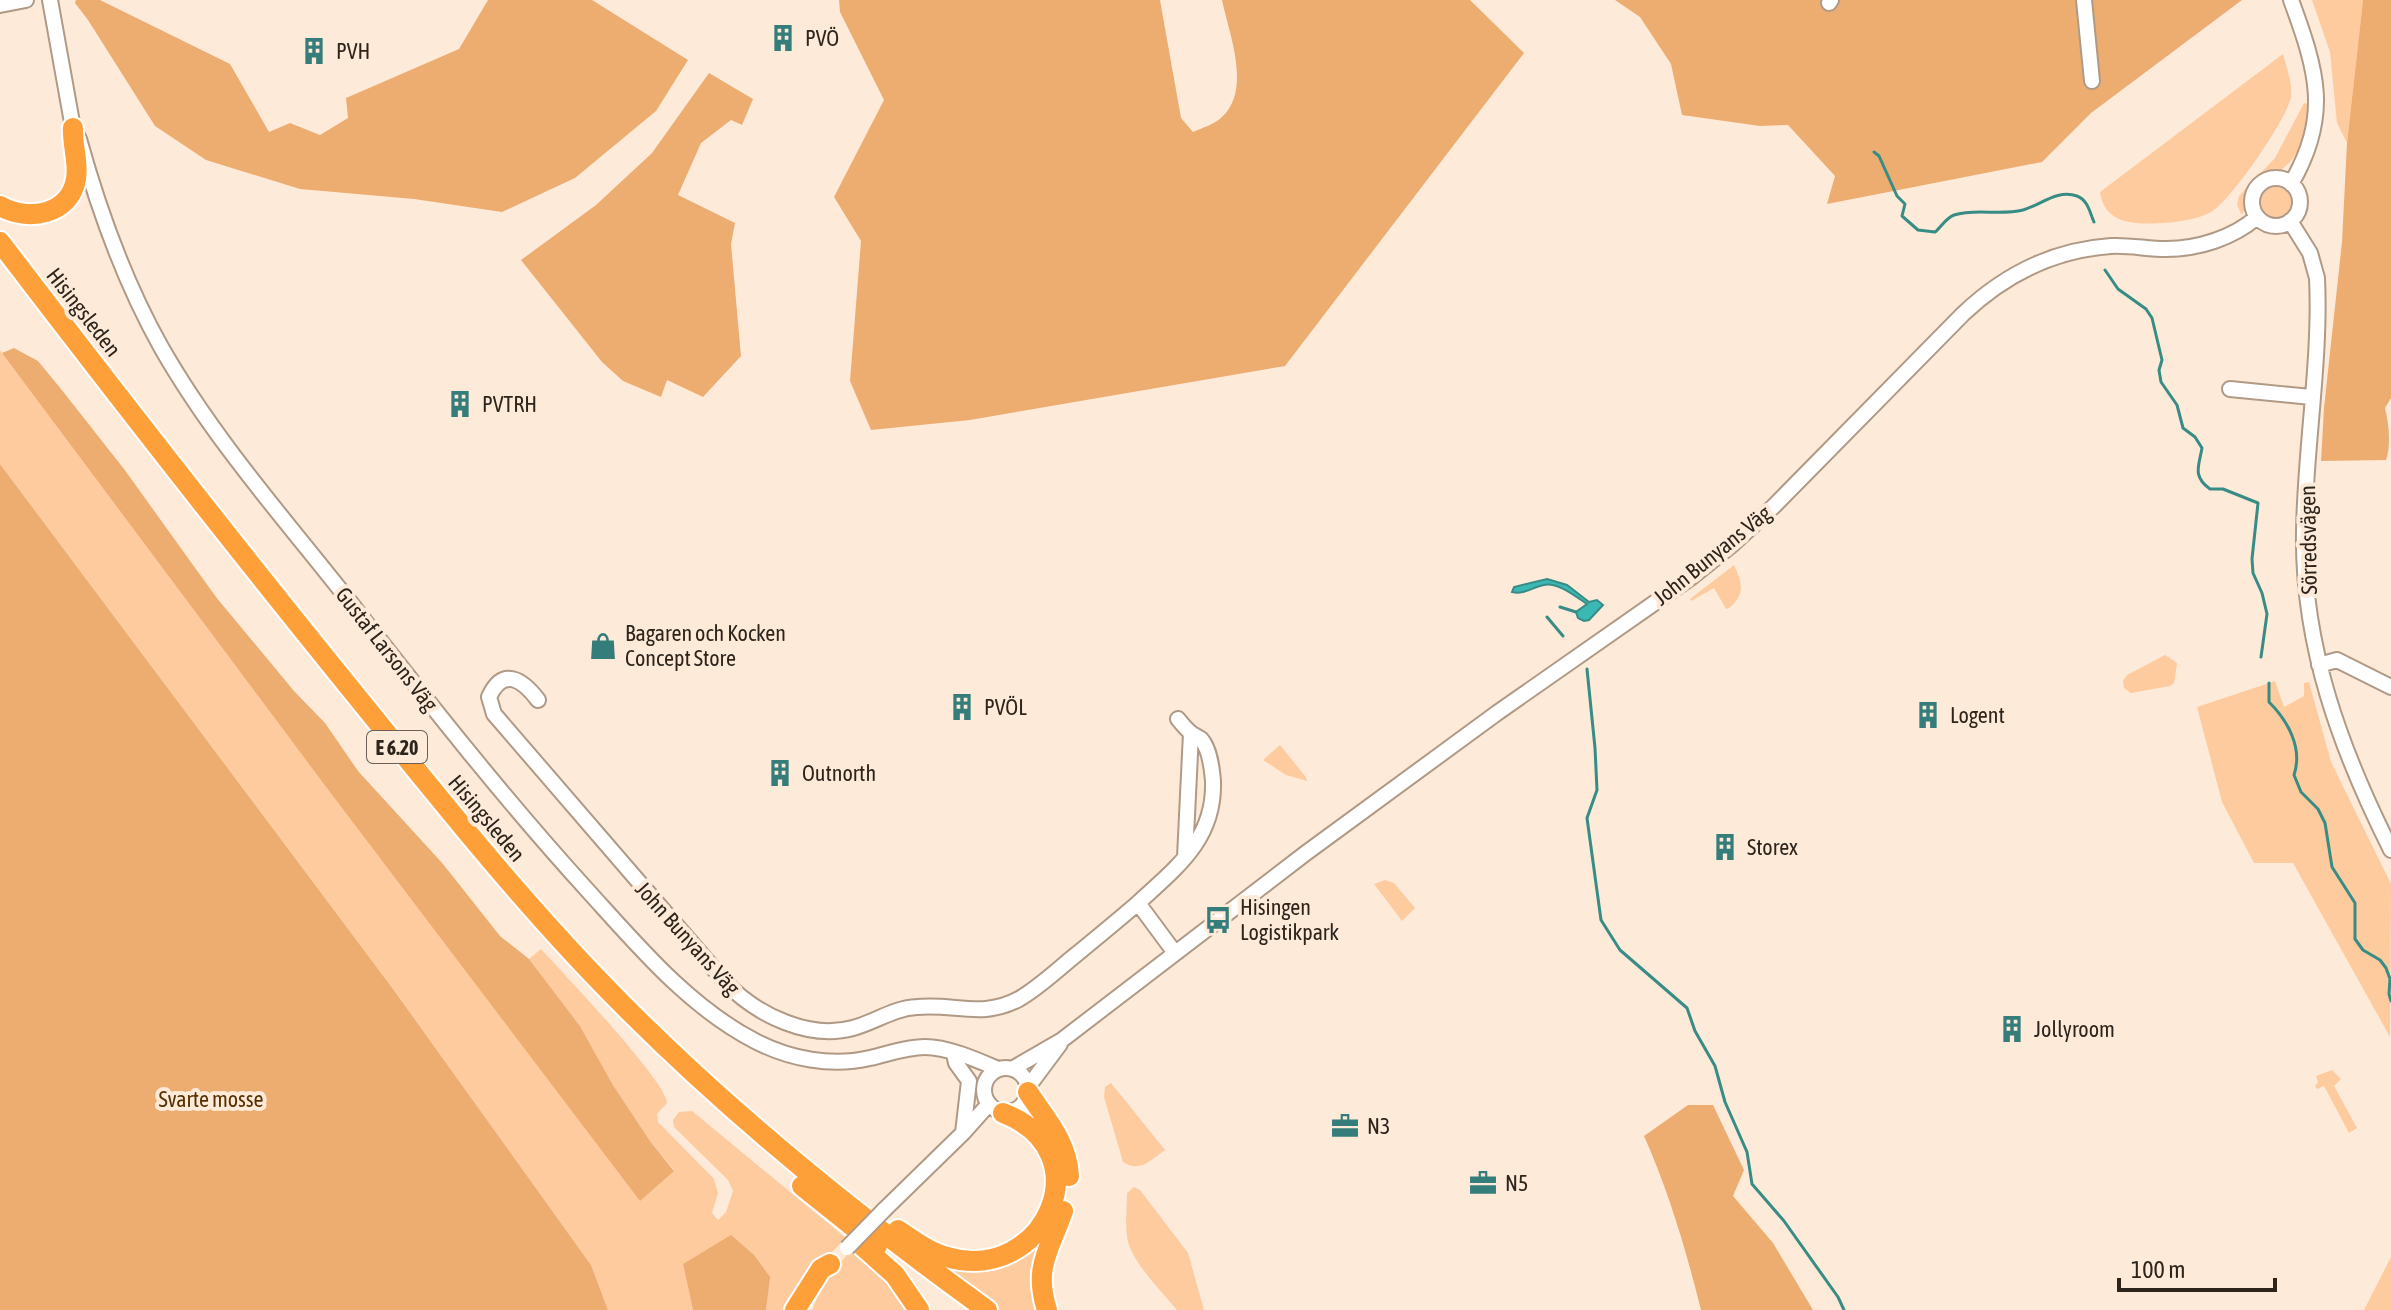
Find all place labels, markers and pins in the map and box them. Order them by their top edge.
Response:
building icon: PVÖ [768,23,798,53]
place label: PVÖ [805,25,839,51]
building icon: PVH [299,36,329,66]
place label: PVH [336,38,370,64]
building icon: PVTRH [445,389,475,419]
place label: PVTRH [482,391,537,417]
place label: Bagaren och Kocken Concept Store [625,620,786,671]
shop icon: Bagaren och Kocken Concept Store [588,631,618,661]
building icon: PVÖL [947,692,977,722]
place label: PVÖL [984,694,1027,720]
building icon: Logent [1913,700,1943,730]
place label: Logent [1950,702,2005,728]
building icon: Outnorth [765,758,795,788]
place label: Outnorth [802,760,876,786]
building icon: Storex [1710,832,1740,862]
place label: Storex [1747,834,1798,860]
place label: Hisingen Logistikpark [1240,894,1339,945]
bus stop icon: Hisingen Logistikpark [1203,905,1233,935]
building icon: Jollyroom [1997,1014,2027,1044]
place label: Jollyroom [2034,1016,2115,1042]
office icon: N3 [1330,1111,1360,1141]
place label: N3 [1367,1113,1390,1139]
office icon: N5 [1468,1168,1498,1198]
place label: N5 [1505,1170,1528,1196]

